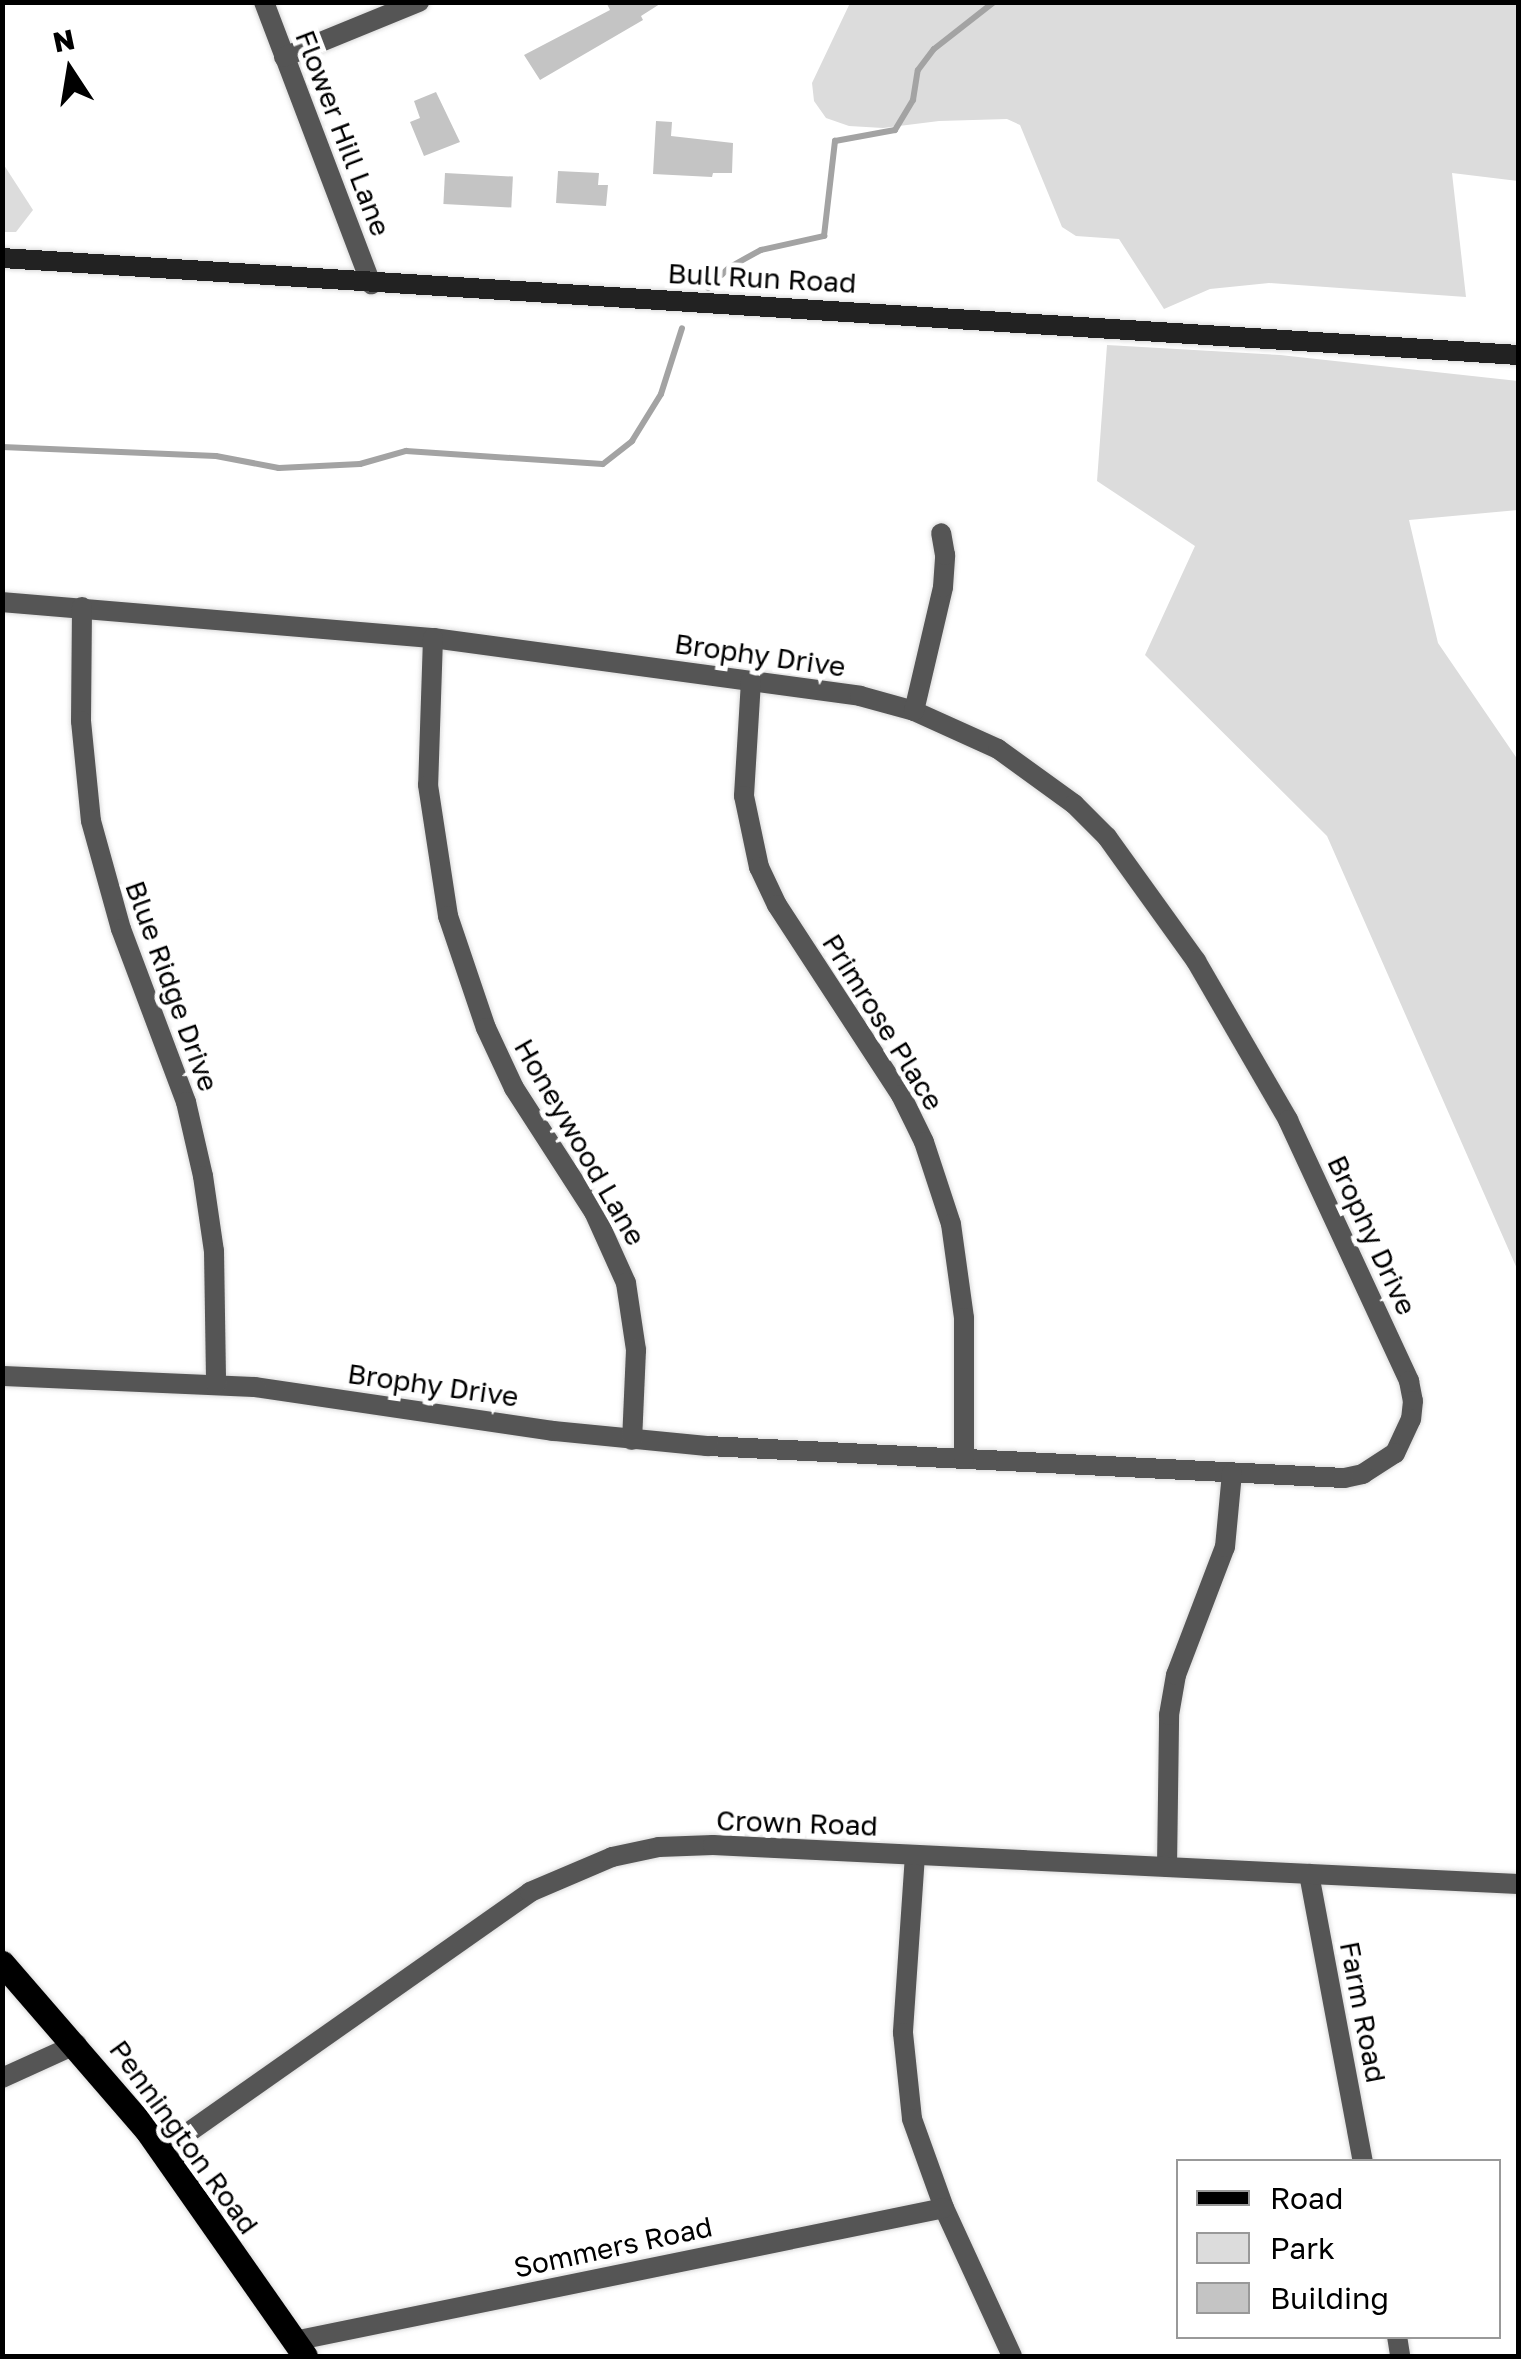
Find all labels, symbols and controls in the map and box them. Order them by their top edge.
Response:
north arrow [20,20,120,120]
text: N [50,22,77,59]
street label: Flower Hill Lane [288,25,398,241]
street label: Bull Run Road [667,256,857,300]
street label: Brophy Drive [672,626,848,684]
street label: Blue Ridge Drive [118,876,226,1096]
street label: Primrose Place [815,928,951,1116]
street label: Honeywood Lane [507,1033,653,1251]
street label: Brophy Drive [1320,1150,1424,1320]
street label: Brophy Drive [345,1356,521,1414]
street label: Crown Road [716,1803,878,1843]
street label: Farm Road [1333,1939,1393,2085]
street label: Pennington Road [102,2033,266,2241]
legend [1176,2159,1501,2339]
text: Road [1270,2180,1344,2216]
street label: Sommers Road [511,2210,715,2284]
text: Park [1270,2230,1335,2266]
text: Building [1270,2280,1389,2316]

